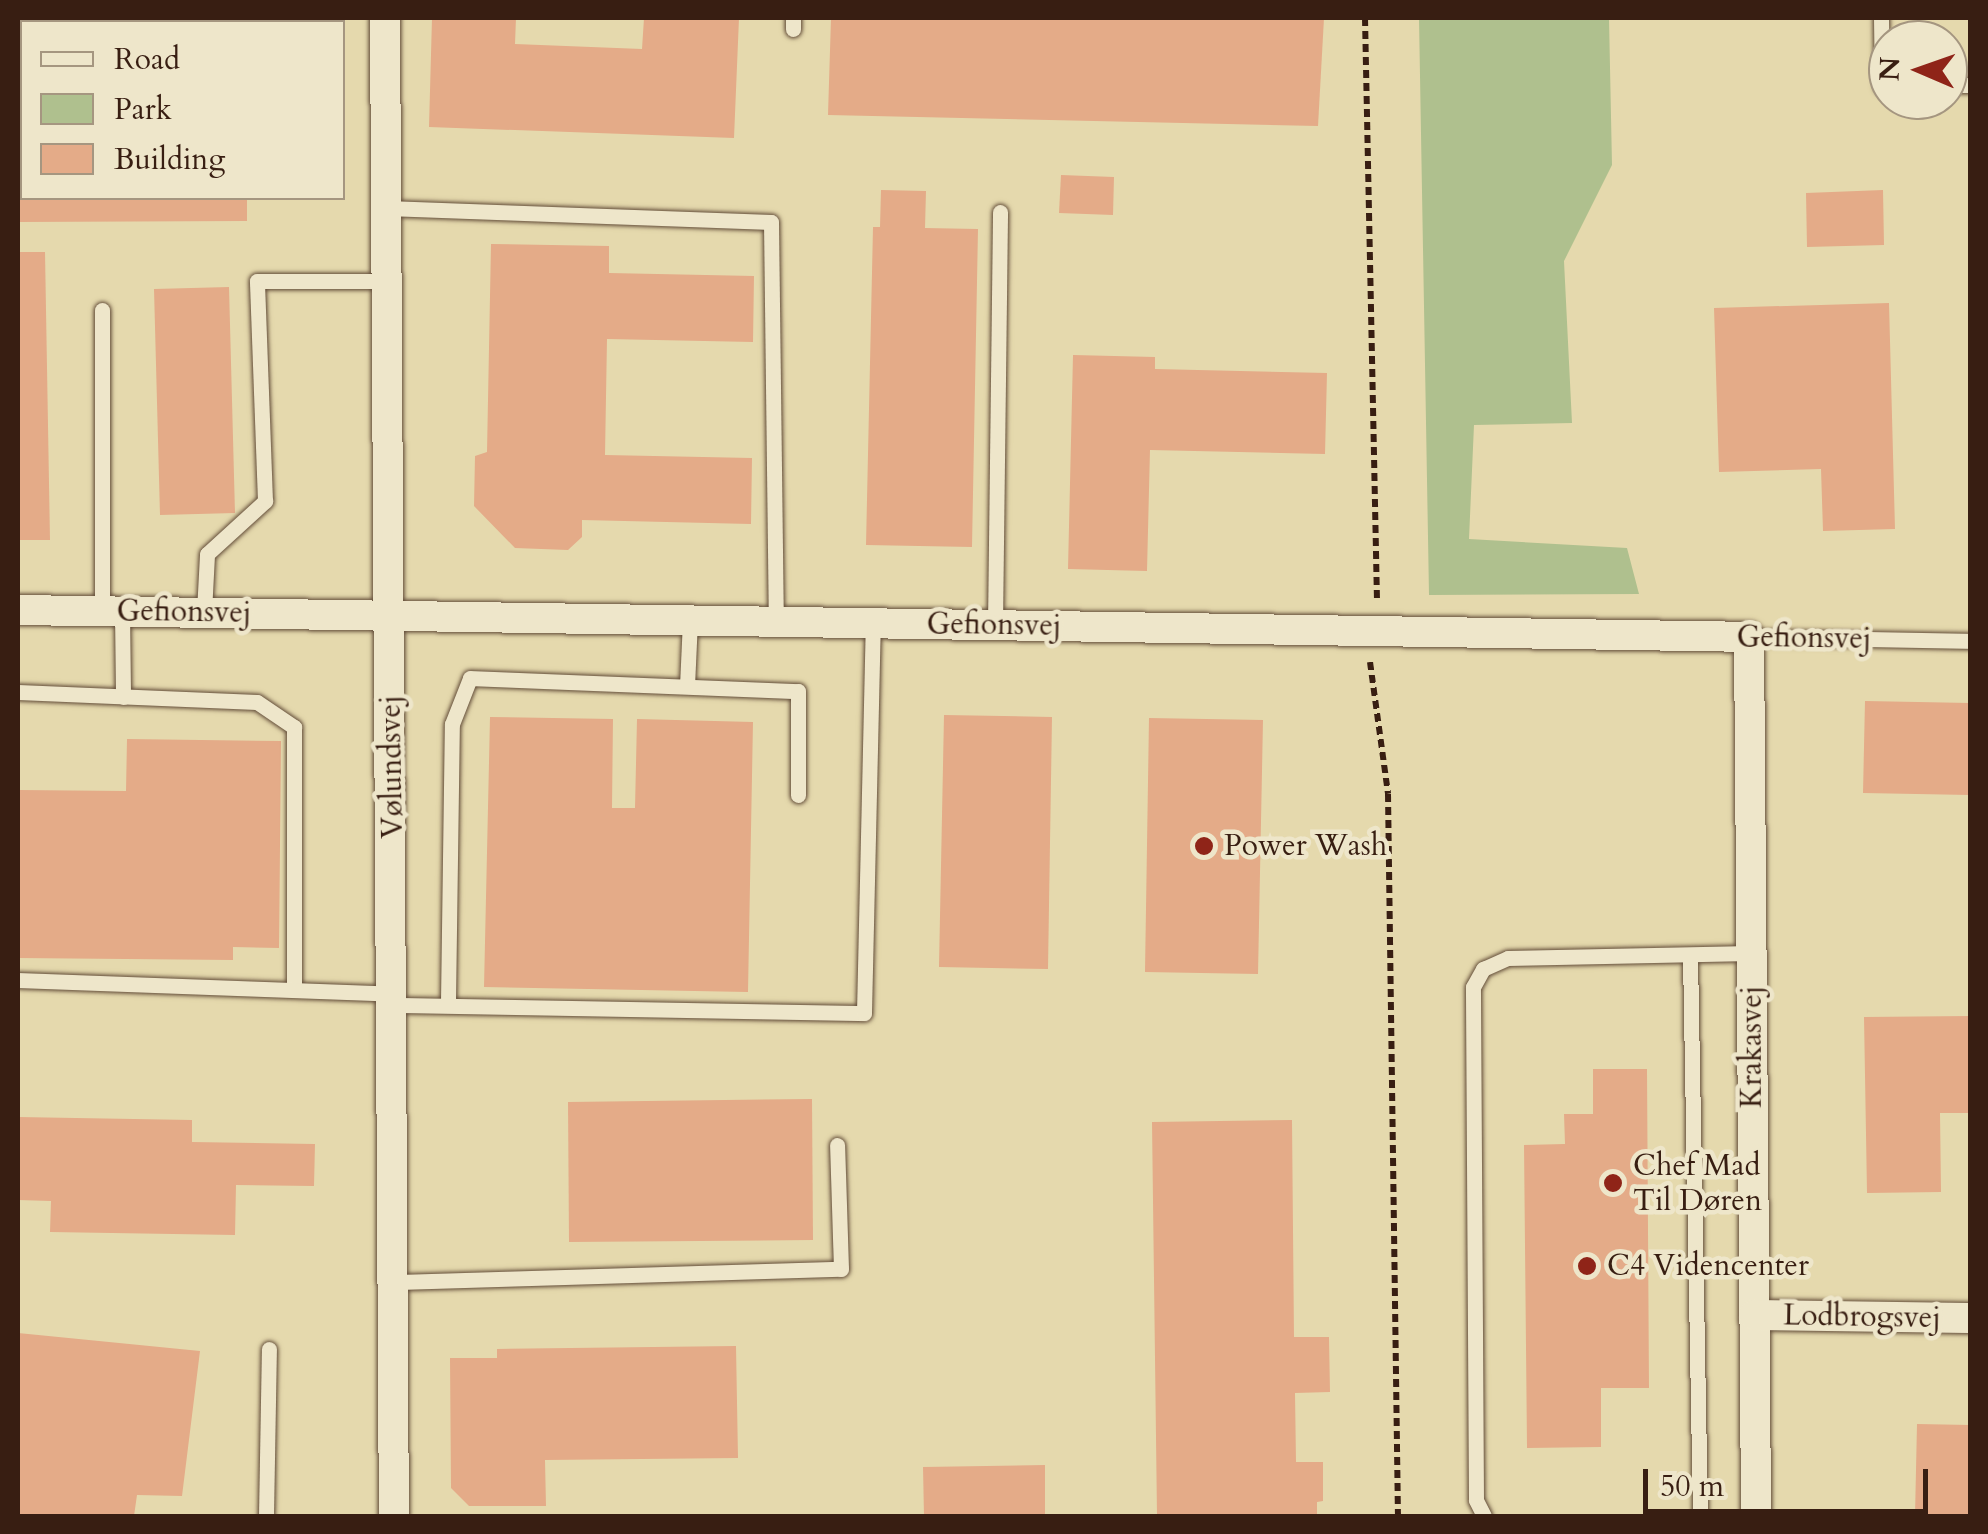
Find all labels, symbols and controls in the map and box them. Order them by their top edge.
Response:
legend [20,20,345,200]
north arrow [1868,20,1968,120]
text: Road [114,39,180,80]
text: N [1871,56,1909,82]
text: Park [114,89,172,130]
text: Building [114,139,225,180]
street label: Gefionsvej [116,593,252,631]
street label: Gefionsvej [926,606,1062,644]
street label: Gefionsvej [1736,619,1872,657]
street label: Vølundsvej [373,695,411,839]
place label: Power Wash [1224,828,1387,864]
marker: Power Wash [1193,835,1215,857]
street label: Krakasvej [1734,986,1770,1108]
place label: Chef Mad Til Døren [1633,1148,1762,1218]
marker: Chef Mad Til Døren [1602,1172,1624,1194]
place label: C4 Videncenter [1607,1248,1809,1284]
marker: C4 Videncenter [1576,1255,1598,1277]
street label: Lodbrogsvej [1783,1298,1941,1336]
scale bar [1648,1449,1933,1511]
text: 50 m [1660,1466,1724,1507]

